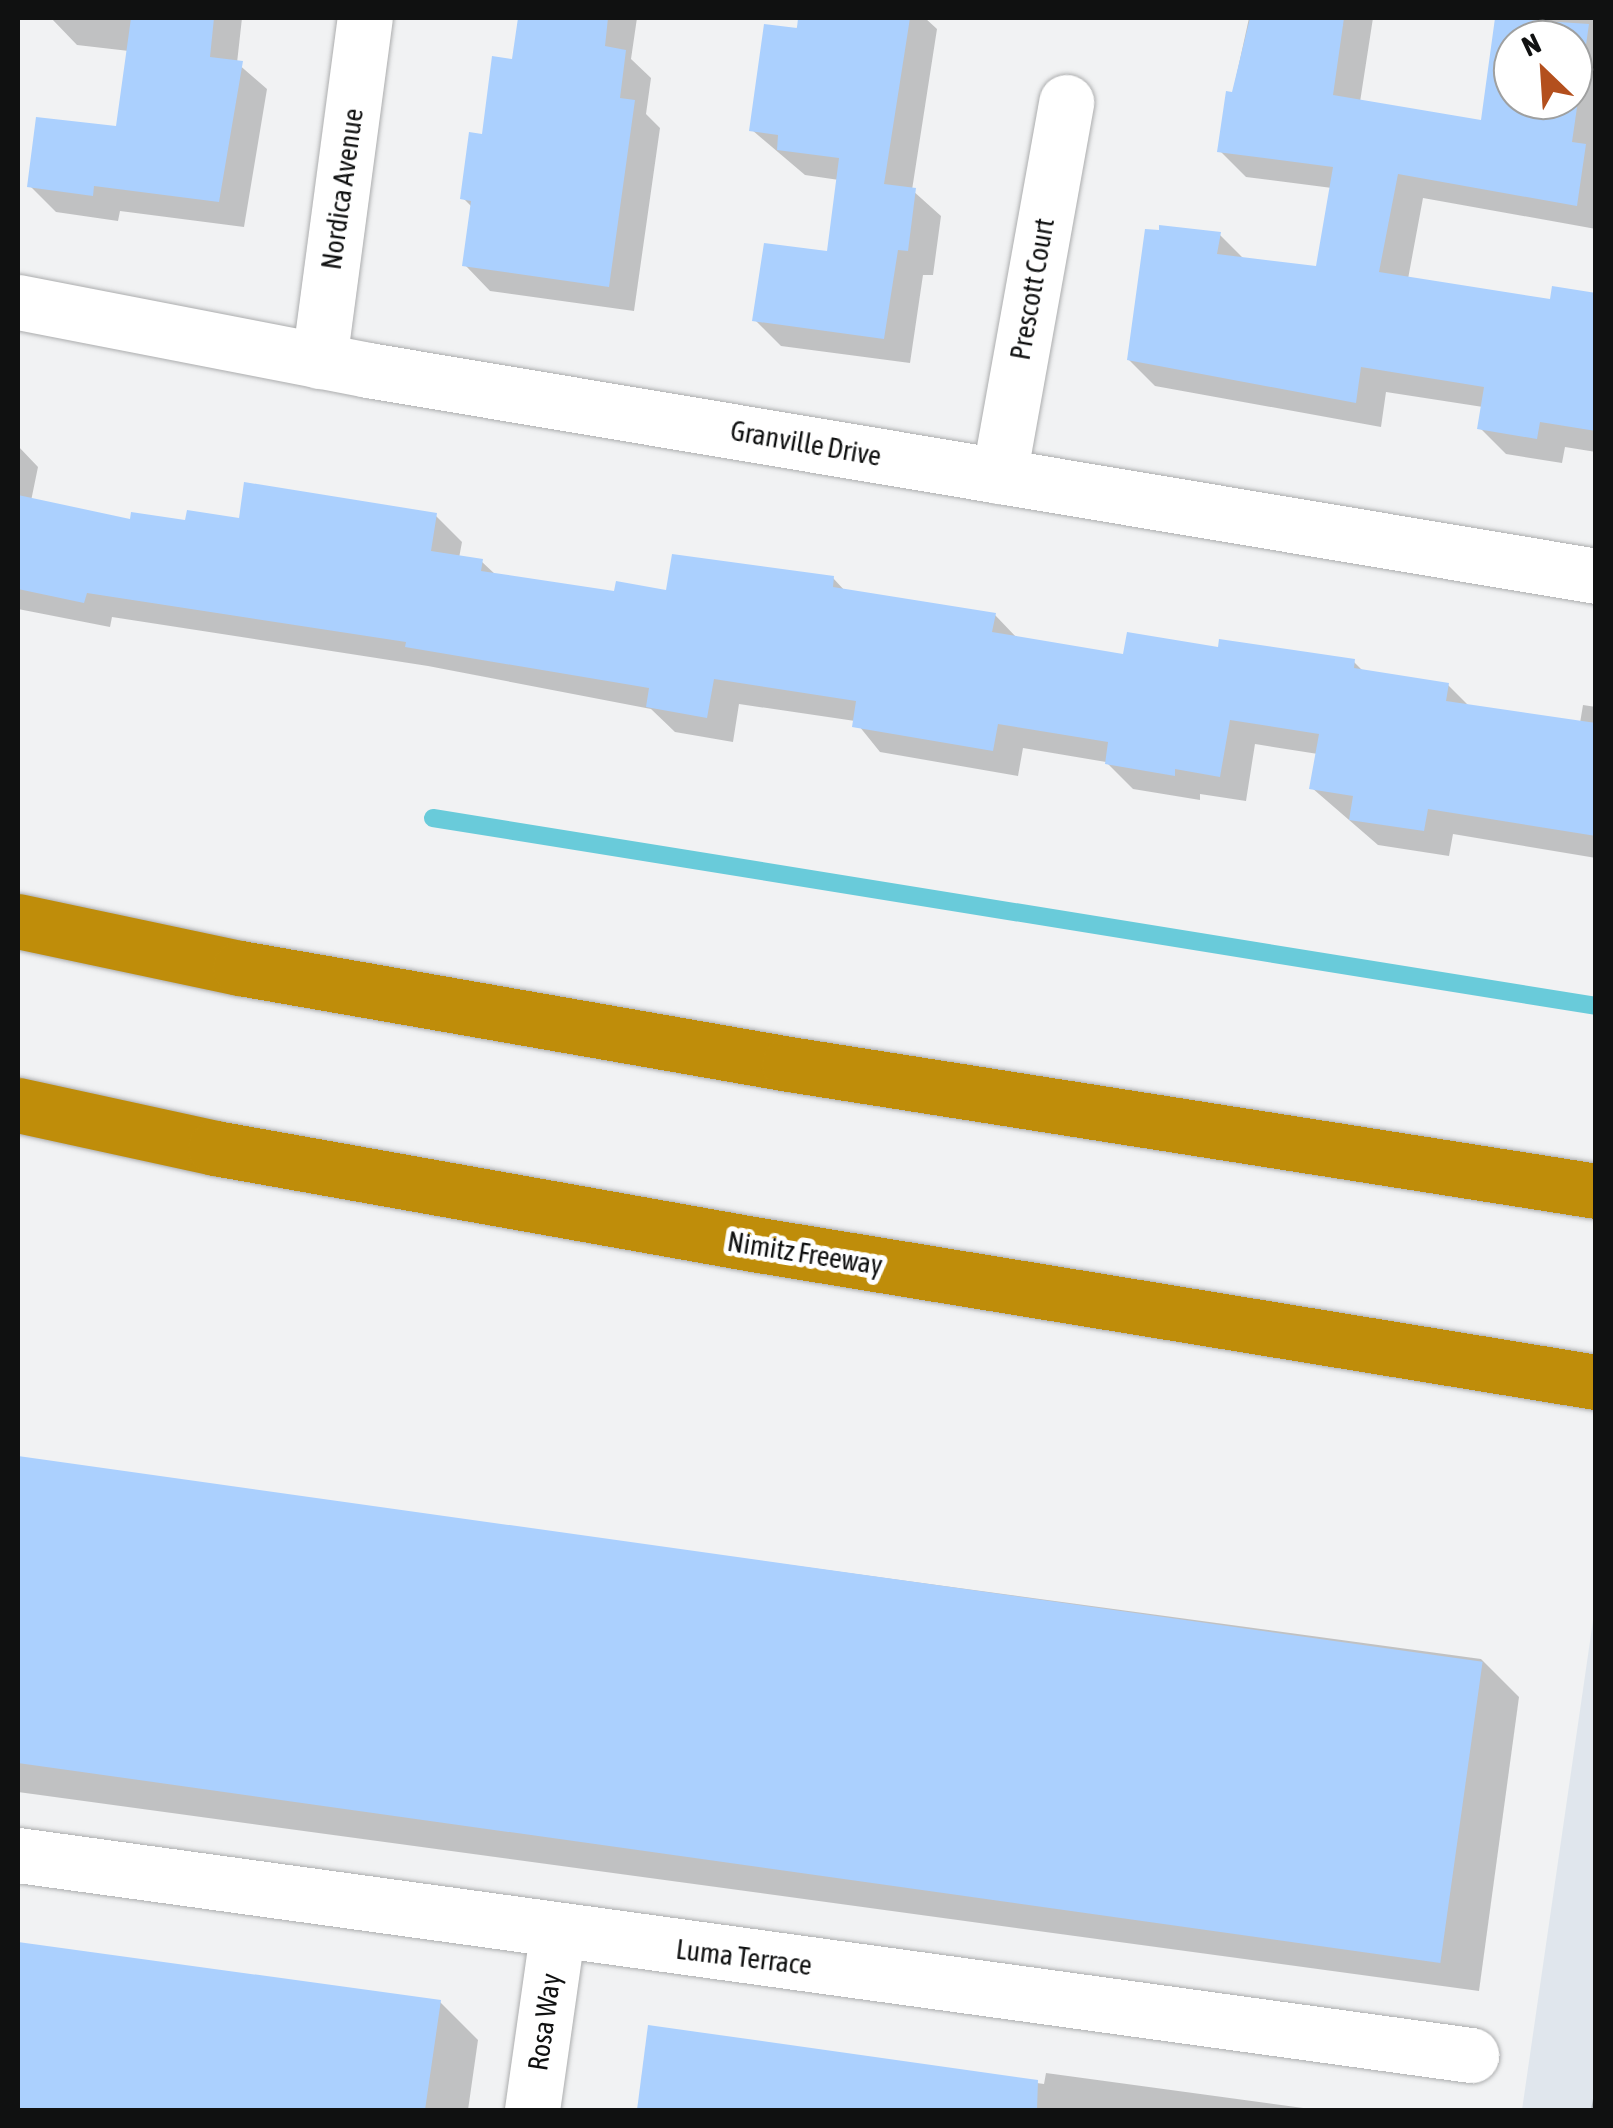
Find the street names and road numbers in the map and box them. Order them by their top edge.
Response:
street label: Nordica Avenue [314,106,370,272]
street label: Prescott Court [1003,215,1061,363]
street label: Granville Drive [728,413,884,473]
street label: Nimitz Freeway [725,1224,885,1282]
street label: Luma Terrace [674,1932,814,1982]
street label: Rosa Way [521,1971,567,2073]

